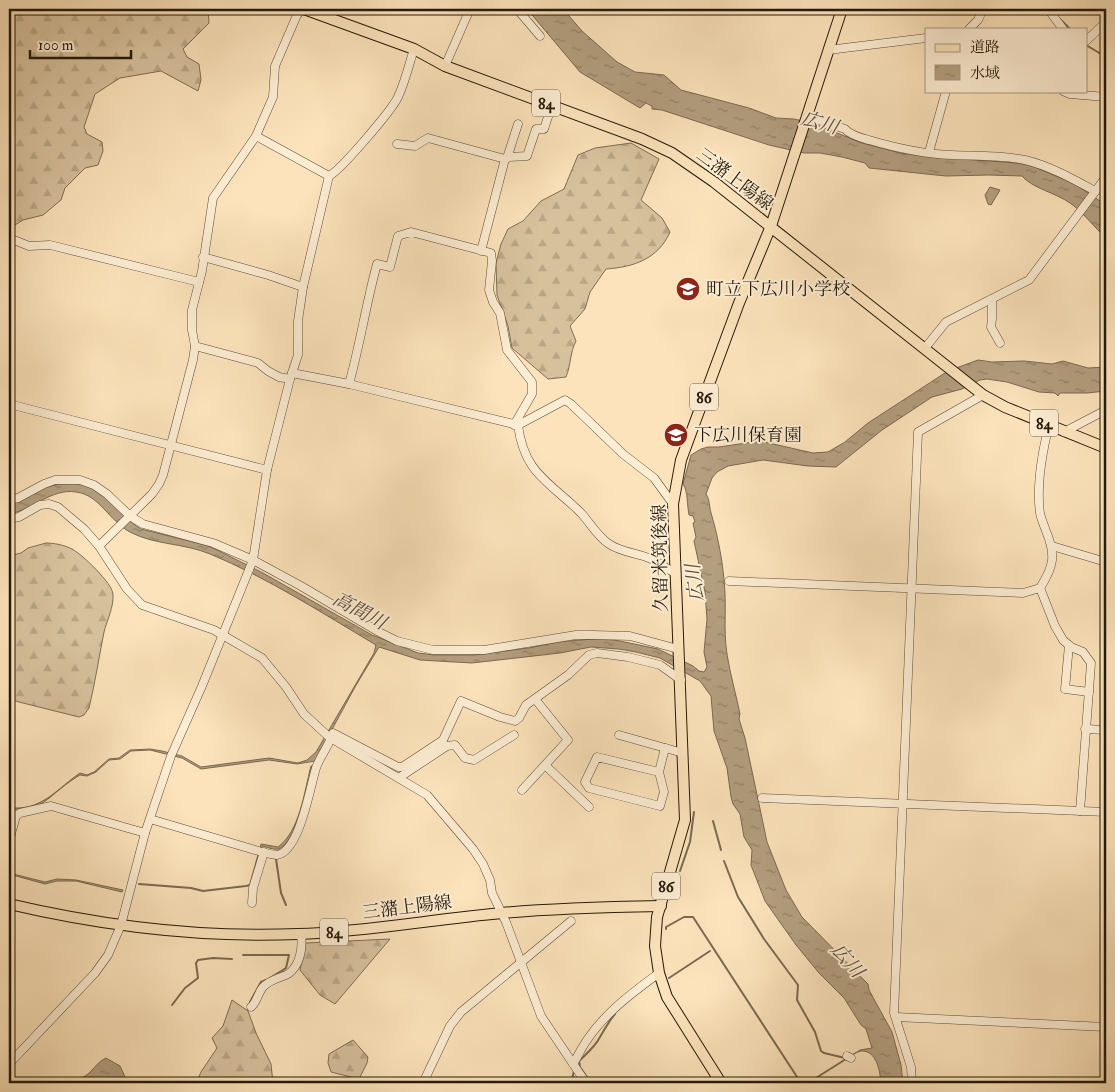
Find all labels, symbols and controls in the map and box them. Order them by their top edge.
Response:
scale bar [30,28,131,60]
legend [925,28,1088,92]
text: 100 m [38,36,74,55]
text: 道路 [970,38,1000,57]
text: 水域 [970,64,1000,83]
road number: 84 [532,90,560,116]
water label: 広川 [798,106,843,140]
street label: 三潴上陽線 [692,143,778,216]
school or university icon: 町立下広川小学校 [675,276,701,302]
place label: 町立下広川小学校 [706,278,850,301]
road number: 86 [690,384,718,411]
road number: 84 [1030,409,1058,436]
school or university icon: 下広川保育園 [663,422,689,448]
place label: 下広川保育園 [694,424,802,447]
street label: 久留米筑後線 [648,504,673,612]
water label: 広川 [681,561,709,603]
water label: 高間川 [329,587,392,636]
road number: 86 [652,872,680,899]
street label: 三潴上陽線 [361,891,453,924]
road number: 84 [320,919,348,946]
water label: 広川 [826,938,870,984]

